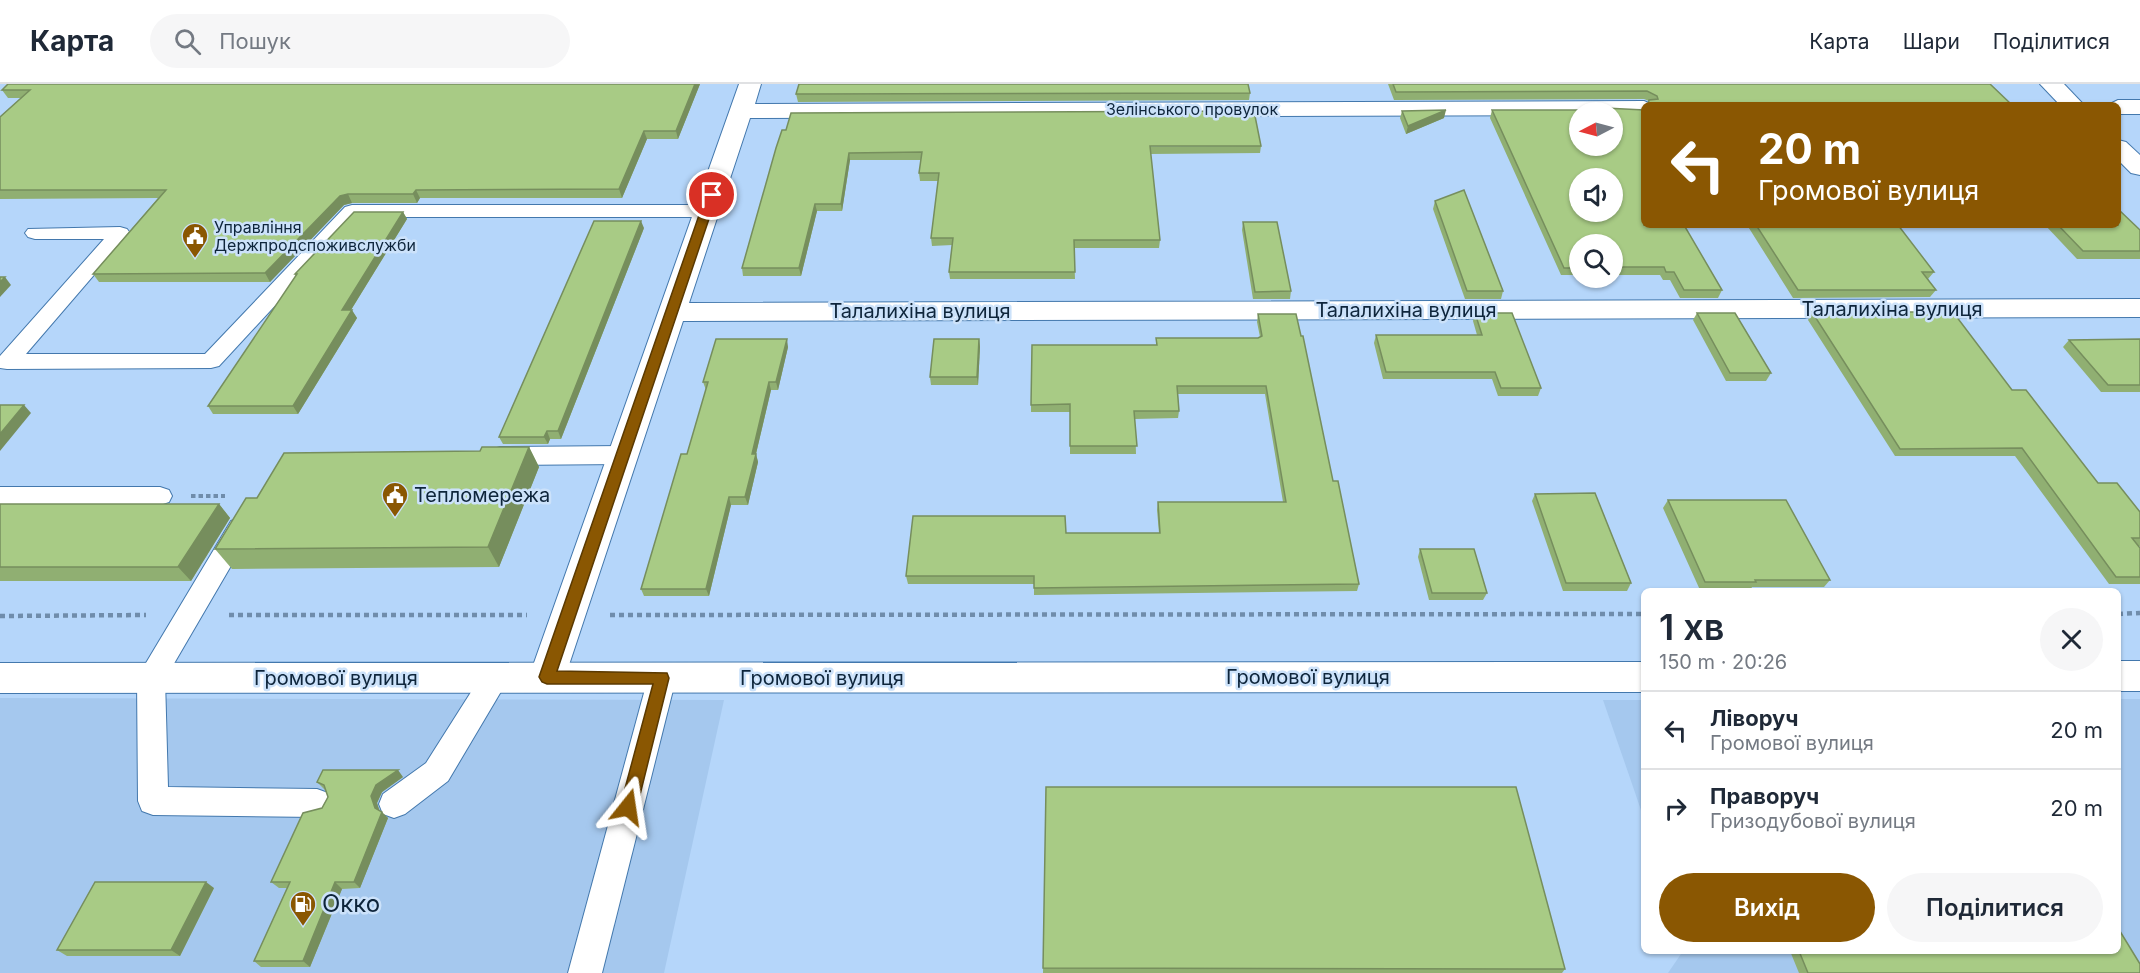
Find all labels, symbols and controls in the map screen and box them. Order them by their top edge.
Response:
search box [150,14,570,68]
text: Карта [30,24,114,58]
icon: search [171,25,204,58]
text: Пошук [219,28,291,54]
text: Карта [1809,29,1870,54]
text: Шари [1903,29,1960,54]
text: Поділитися [1993,29,2110,54]
street label: Зелінського провулок [1106,99,1278,119]
north arrow [1569,102,1623,156]
map controls [1569,102,1623,288]
text: 20 m [1758,123,1861,174]
icon: left [1659,126,1737,204]
button: sound [1569,168,1623,222]
pin [686,169,737,220]
text: Громової вулиця [1758,174,1979,207]
icon: arrive [695,178,728,211]
place label: Управління Держпродспоживслужби [214,217,416,255]
public building icon: Управління Держпродспоживслужби [180,221,210,259]
button: search [1569,234,1623,288]
street label: Талалихіна вулиця [1801,297,1983,321]
street label: Талалихіна вулиця [1315,298,1497,322]
street label: Талалихіна вулиця [829,299,1011,323]
public building icon: Тепломережа [380,480,410,518]
place label: Тепломережа [414,483,550,507]
text: 1 хв [1659,605,1724,649]
button: close [2040,608,2103,671]
text: 150 m · 20:26 [1659,650,1787,674]
street label: Громової вулиця [1226,665,1390,689]
street label: Громової вулиця [254,666,418,690]
street label: Громової вулиця [740,666,904,690]
text: Ліворуч [1710,705,1798,731]
icon: left [1659,714,1692,747]
text: 20 m [2050,717,2103,743]
text: Громової вулиця [1710,731,1874,755]
position arrow [596,775,660,839]
text: Праворуч [1710,783,1819,809]
icon: right [1659,792,1692,825]
text: 20 m [2050,795,2103,821]
text: Гризодубової вулиця [1710,809,1916,833]
button: Вихід [1659,873,1875,942]
button: Поділитися [1887,873,2103,942]
fuel station icon: Окко [288,889,318,927]
place label: Окко [322,889,380,918]

